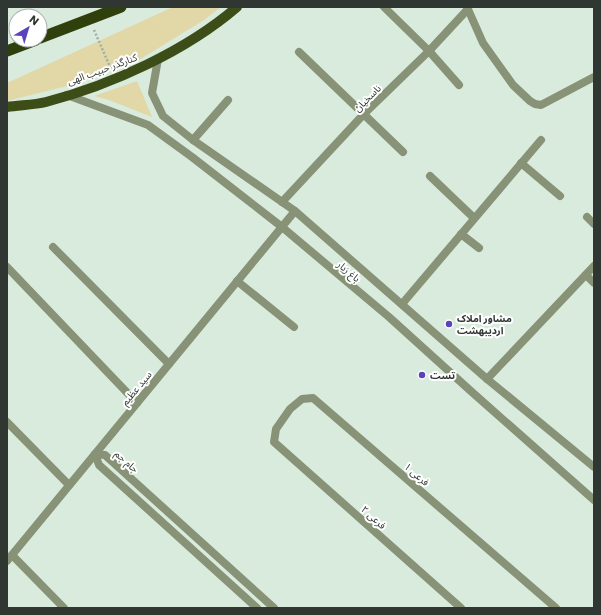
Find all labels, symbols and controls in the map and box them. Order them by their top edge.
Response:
north arrow [8,8,48,48]
text: N [26,11,42,29]
street label: کنارگذر حبیب الهی [65,50,140,89]
street label: ناسخیان [350,81,385,115]
street label: باغ زیار [333,257,364,286]
place label: مشاور املاک اردیبهشت [457,311,512,338]
marker: مشاور املاک اردیبهشت [444,319,454,329]
street label: سید عظیم [117,368,155,409]
place label: تست [430,368,456,383]
marker: تست [417,370,427,380]
street label: جام جم [111,446,142,477]
street label: فرعی ۱ [401,459,433,490]
street label: فرعی ۲ [358,502,390,533]

